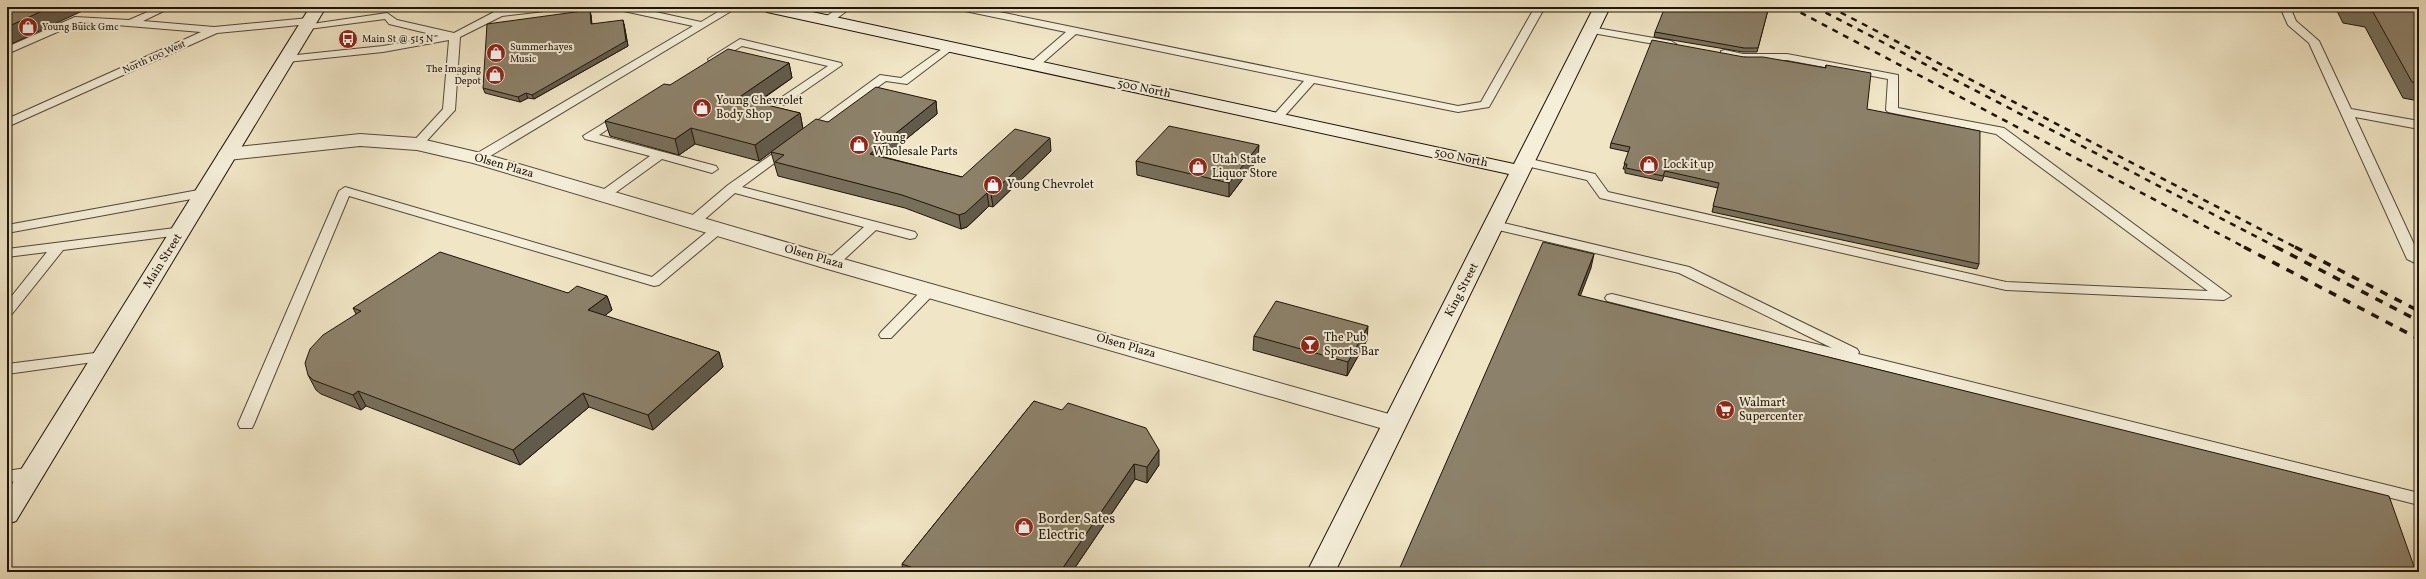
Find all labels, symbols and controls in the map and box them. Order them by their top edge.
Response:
shop icon: Young Buick Gmc [17,16,39,38]
place label: Young Buick Gmc [42,20,119,34]
bus stop icon: Main St @ 515 N [337,28,359,50]
place label: Main St @ 515 N [362,32,434,46]
street label: North 100 West [120,37,188,77]
place label: Summerhayes Music [510,40,573,66]
shop icon: Summerhayes Music [485,42,507,64]
place label: The Imaging Depot [426,62,481,88]
shop icon: The Imaging Depot [484,64,506,86]
street label: 500 North [1116,76,1172,102]
place label: Young Chevrolet Body Shop [716,93,803,123]
shop icon: Young Chevrolet Body Shop [691,97,713,119]
place label: Young Wholesale Parts [873,130,958,160]
shop icon: Young Wholesale Parts [848,134,870,156]
street label: 500 North [1433,145,1489,171]
street label: Olsen Plaza [472,150,536,182]
place label: Utah State Liquor Store [1212,152,1278,182]
shop icon: Lock it up [1638,154,1660,176]
shop icon: Utah State Liquor Store [1187,156,1209,178]
place label: Lock it up [1663,157,1714,173]
shop icon: Young Chevrolet [982,174,1004,196]
place label: Young Chevrolet [1007,177,1094,193]
street label: Main Street [140,231,186,291]
street label: Olsen Plaza [782,241,846,273]
street label: King Street [1442,260,1482,320]
street label: Olsen Plaza [1094,330,1158,362]
place label: The Pub Sports Bar [1324,330,1379,360]
bar icon: The Pub Sports Bar [1299,334,1321,356]
place label: Walmart Supercenter [1739,395,1803,425]
supermarket icon: Walmart Supercenter [1714,399,1736,421]
place label: Border Sates Electric [1038,510,1115,545]
shop icon: Border Sates Electric [1013,516,1035,538]

